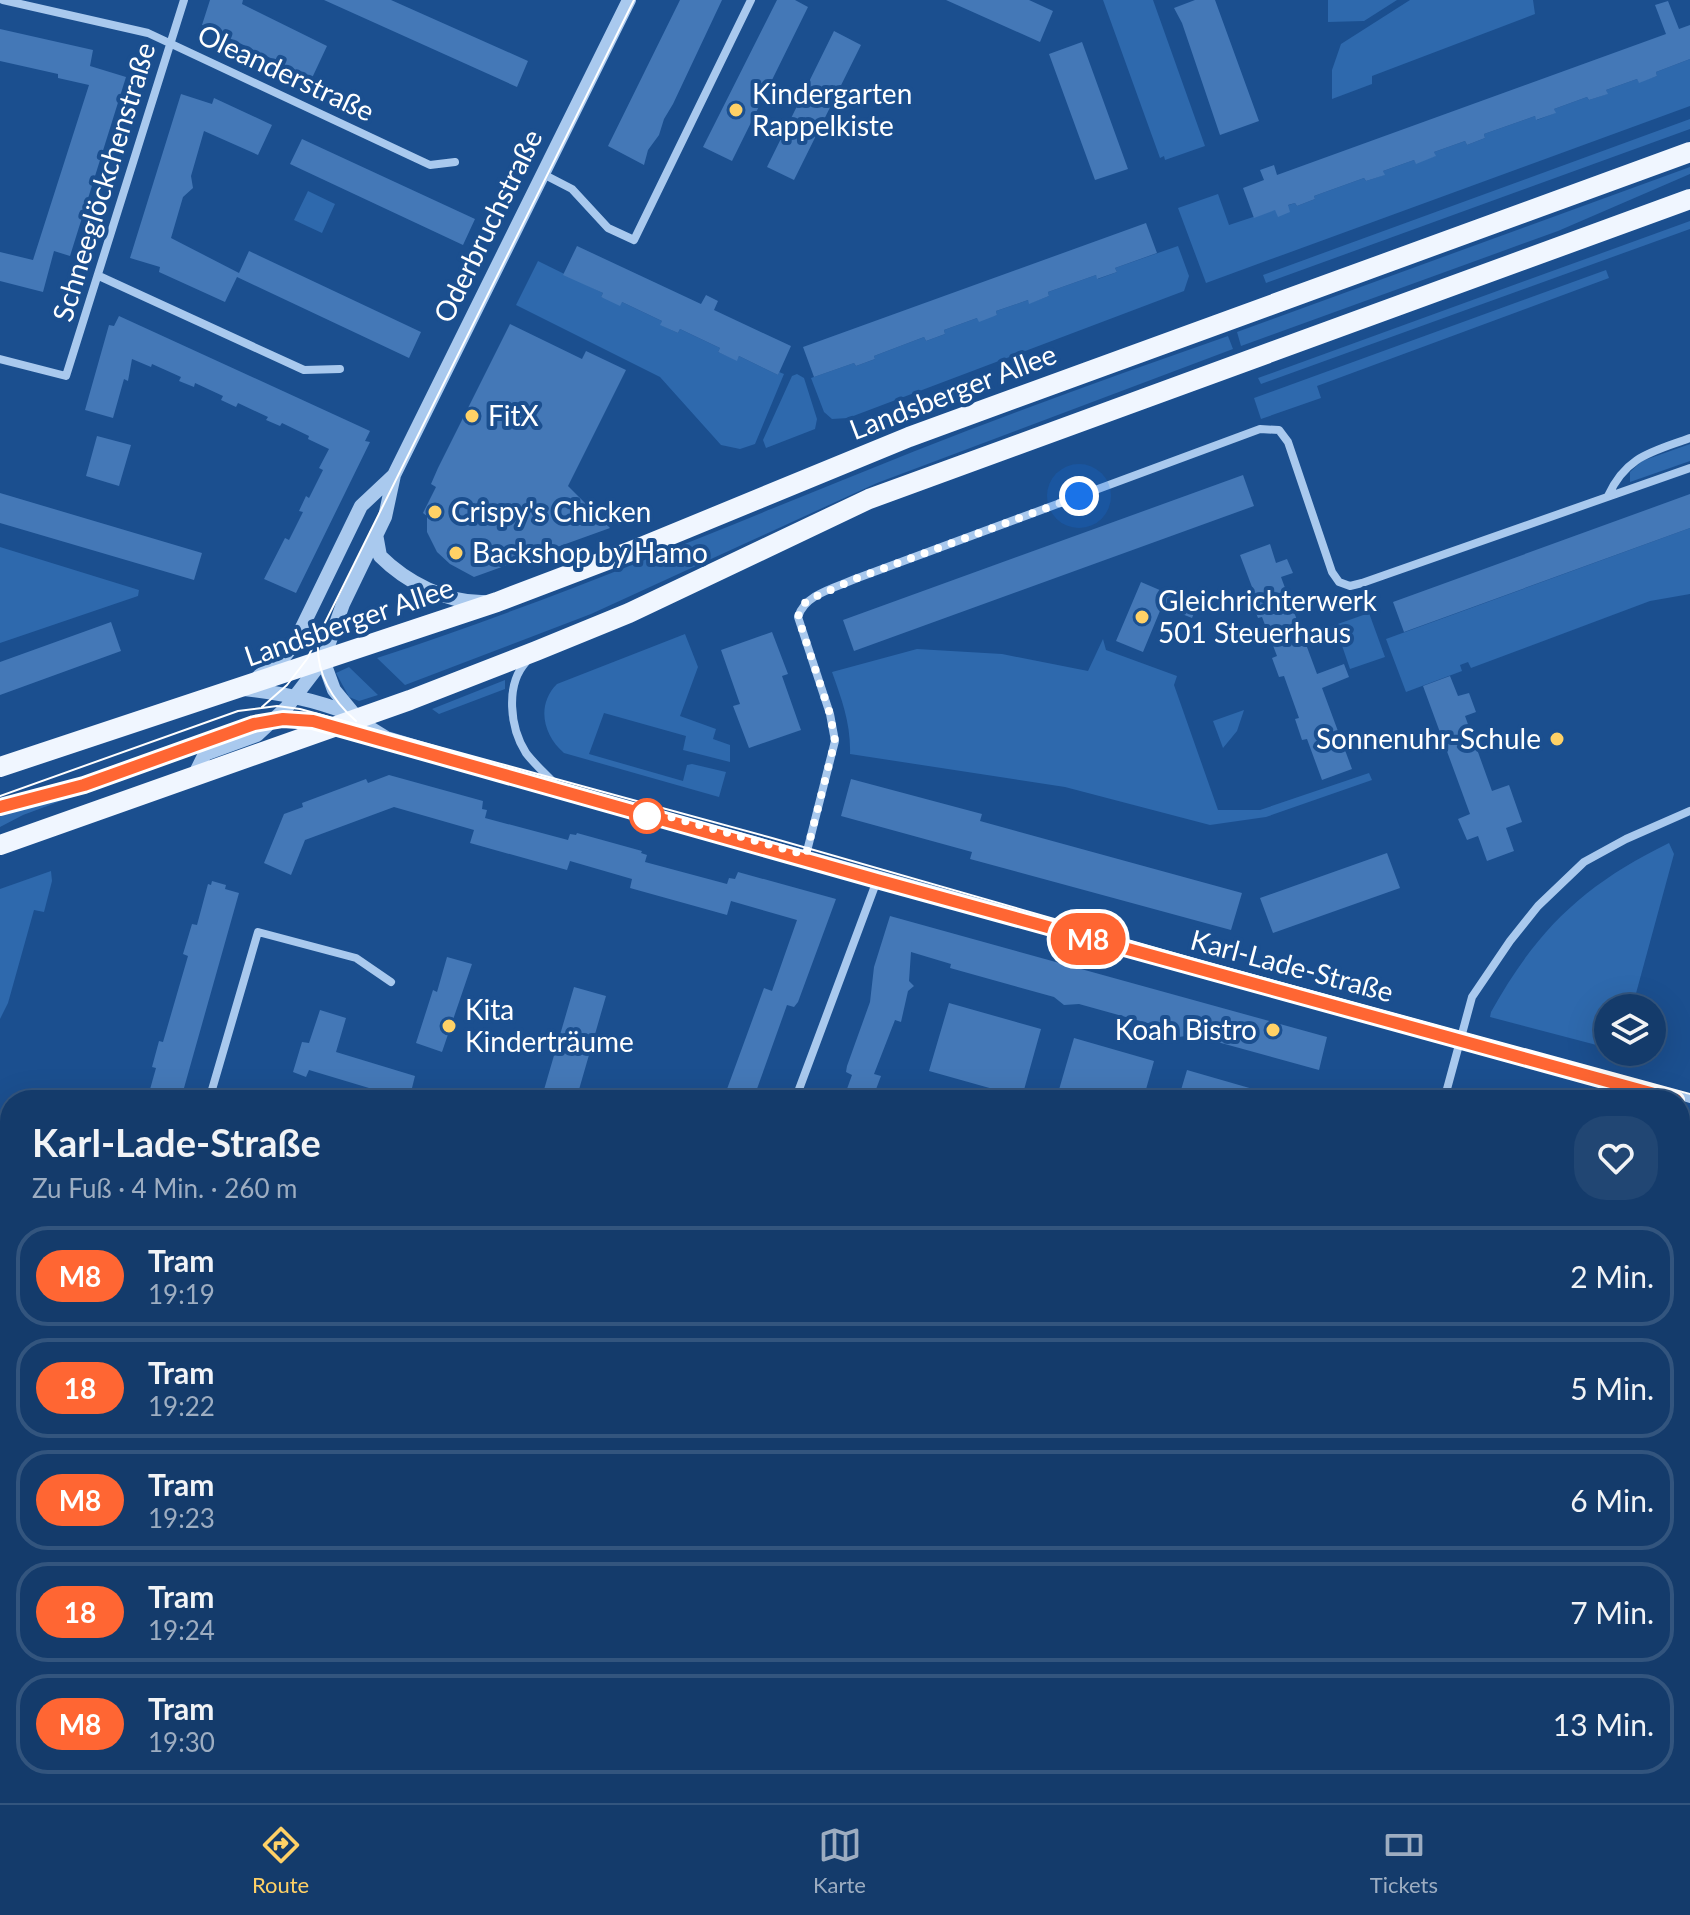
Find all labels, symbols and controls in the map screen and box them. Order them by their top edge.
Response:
street label: Oleanderstraße [193,16,380,128]
street label: Schneeglöckchenstraße [44,38,162,325]
place label: Kindergarten Rappelkiste [752,76,912,142]
marker: Kindergarten Rappelkiste [727,101,745,119]
street label: Oderbruchstraße [426,124,549,328]
street label: Landsberger Allee [844,336,1061,446]
place label: FitX [488,398,539,432]
marker: FitX [463,407,481,425]
your location [1059,476,1099,516]
place label: Crispy's Chicken [451,494,651,528]
marker: Crispy's Chicken [426,503,444,521]
place label: Backshop by Hamo [472,535,708,569]
marker: Backshop by Hamo [447,544,465,562]
street label: Landsberger Allee [240,569,458,673]
place label: Gleichrichterwerk 501 Steuerhaus [1158,583,1378,649]
marker: Gleichrichterwerk 501 Steuerhaus [1133,608,1151,626]
place label: Sonnenuhr-Schule [1316,721,1541,755]
marker: Sonnenuhr-Schule [1548,730,1566,748]
unlabelled marker [630,799,664,833]
line badge: M8 [1052,913,1124,965]
text: M8 [1067,922,1109,956]
street label: Karl-Lade-Straße [1187,922,1397,1008]
place label: Kita Kinderträume [465,992,634,1058]
map controls [1594,994,1666,1066]
button: layers [1594,994,1666,1066]
place label: Koah Bistro [1115,1012,1257,1046]
marker: Kita Kinderträume [440,1017,458,1035]
marker: Koah Bistro [1264,1021,1282,1039]
button: heart [1574,1116,1658,1200]
text: Karl-Lade-Straße [32,1119,321,1165]
text: Zu Fuß · 4 Min. · 260 m [32,1172,298,1204]
text: Tram [148,1242,214,1278]
text: 2 Min. [1570,1258,1654,1294]
text: M8 [59,1259,101,1293]
text: 19:19 [148,1278,215,1310]
text: Tram [148,1354,214,1390]
text: 5 Min. [1570,1370,1654,1406]
text: 18 [64,1371,96,1405]
text: 19:22 [148,1390,215,1422]
text: Tram [148,1466,214,1502]
text: 6 Min. [1570,1482,1654,1518]
text: M8 [59,1483,101,1517]
text: 19:23 [148,1502,215,1534]
text: Tram [148,1578,214,1614]
text: 7 Min. [1570,1594,1654,1630]
text: 18 [64,1595,96,1629]
text: 19:24 [148,1614,215,1646]
text: Tram [148,1690,214,1726]
text: 13 Min. [1553,1706,1654,1742]
text: M8 [59,1707,101,1741]
text: 19:30 [148,1726,215,1758]
tab: Route [252,1823,309,1898]
tab: Karte [813,1823,866,1898]
tab: Tickets [1370,1823,1438,1898]

